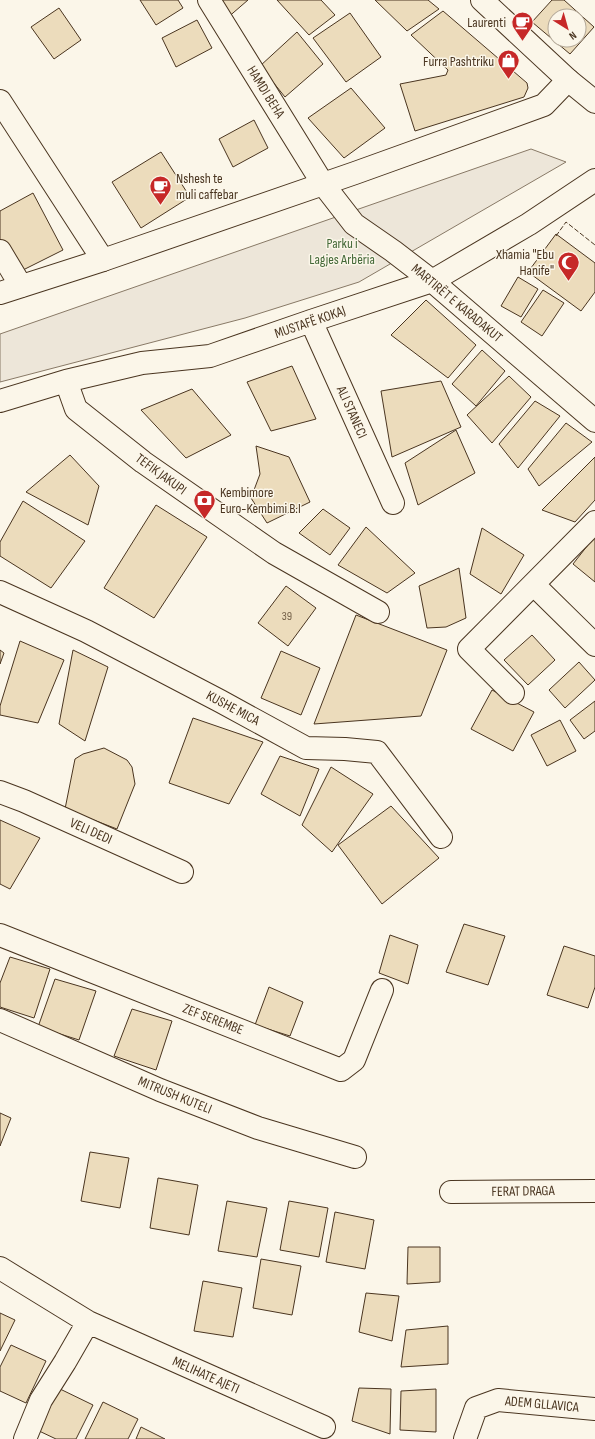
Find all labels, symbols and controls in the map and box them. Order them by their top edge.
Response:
north arrow [547,8,587,48]
cafe icon: Laurenti [509,9,535,42]
place label: Laurenti [467,14,506,31]
text: N [566,29,579,43]
shop icon: Furra Pashtriku [496,48,522,81]
place label: Furra Pashtriku [423,53,494,70]
street label: HAMDI BEHA [243,63,289,122]
place label: Nshesh te muli caffebar [176,170,238,203]
cafe icon: Nshesh te muli caffebar [148,173,174,206]
park label: Parku i Lagjes Arbëria [309,235,375,268]
place label: Xhamia "Ebu Hanife" [495,246,554,279]
mosque icon: Xhamia "Ebu Hanife" [556,249,582,282]
street label: MARTIRËT E KARADAKUT [408,260,506,346]
street label: MUSTAFË KOKAJ [272,302,348,342]
street label: ALI STANECI [333,382,371,441]
street label: TEFIK JAKUPI [132,450,190,498]
place label: Kembimore Euro-Kembimi B.I [220,484,301,517]
bank icon: Kembimore Euro-Kembimi B.I [192,487,218,520]
house number: 39 [282,609,292,624]
street label: KUSHE MICA [203,687,264,730]
street label: VELI DEDI [67,814,115,848]
street label: ZEF SEREMBE [180,1000,246,1038]
street label: MITRUSH KUTELI [136,1072,214,1118]
street label: FERAT DRAGA [491,1182,556,1200]
street label: MELIHATE AJETI [170,1353,242,1397]
street label: ADEM GLLAVICA [503,1392,581,1416]

